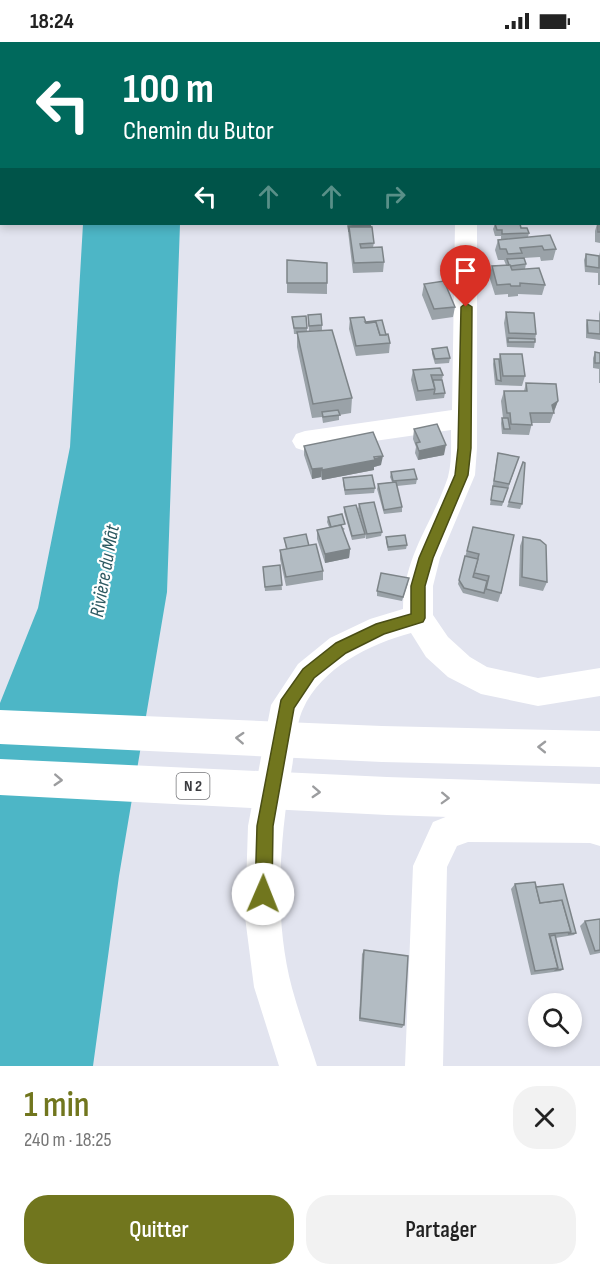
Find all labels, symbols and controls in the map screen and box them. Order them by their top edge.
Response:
text: 18:24 [30,8,74,35]
text: 100 m [123,64,214,115]
icon: left [24,66,102,144]
text: Chemin du Butor [123,115,274,147]
icon: left [189,180,222,213]
icon: ahead [252,180,285,213]
icon: ahead [315,180,348,213]
icon: right [378,180,411,213]
pin [440,245,491,307]
icon: arrive [449,254,482,287]
water label: Rivière du Mât [85,522,125,619]
one-way arrow [235,731,244,744]
one-way arrow [537,741,546,754]
one-way arrow [54,773,63,786]
road number: N 2 [176,773,210,799]
one-way arrow [312,786,321,799]
one-way arrow [441,791,450,804]
position arrow [231,862,295,926]
map controls [528,993,582,1047]
button: search [528,993,582,1047]
text: 1 min [24,1084,89,1127]
button: close [513,1086,576,1149]
text: 240 m · 18:25 [24,1128,112,1152]
button: Quitter [24,1195,294,1264]
button: Partager [306,1195,576,1264]

